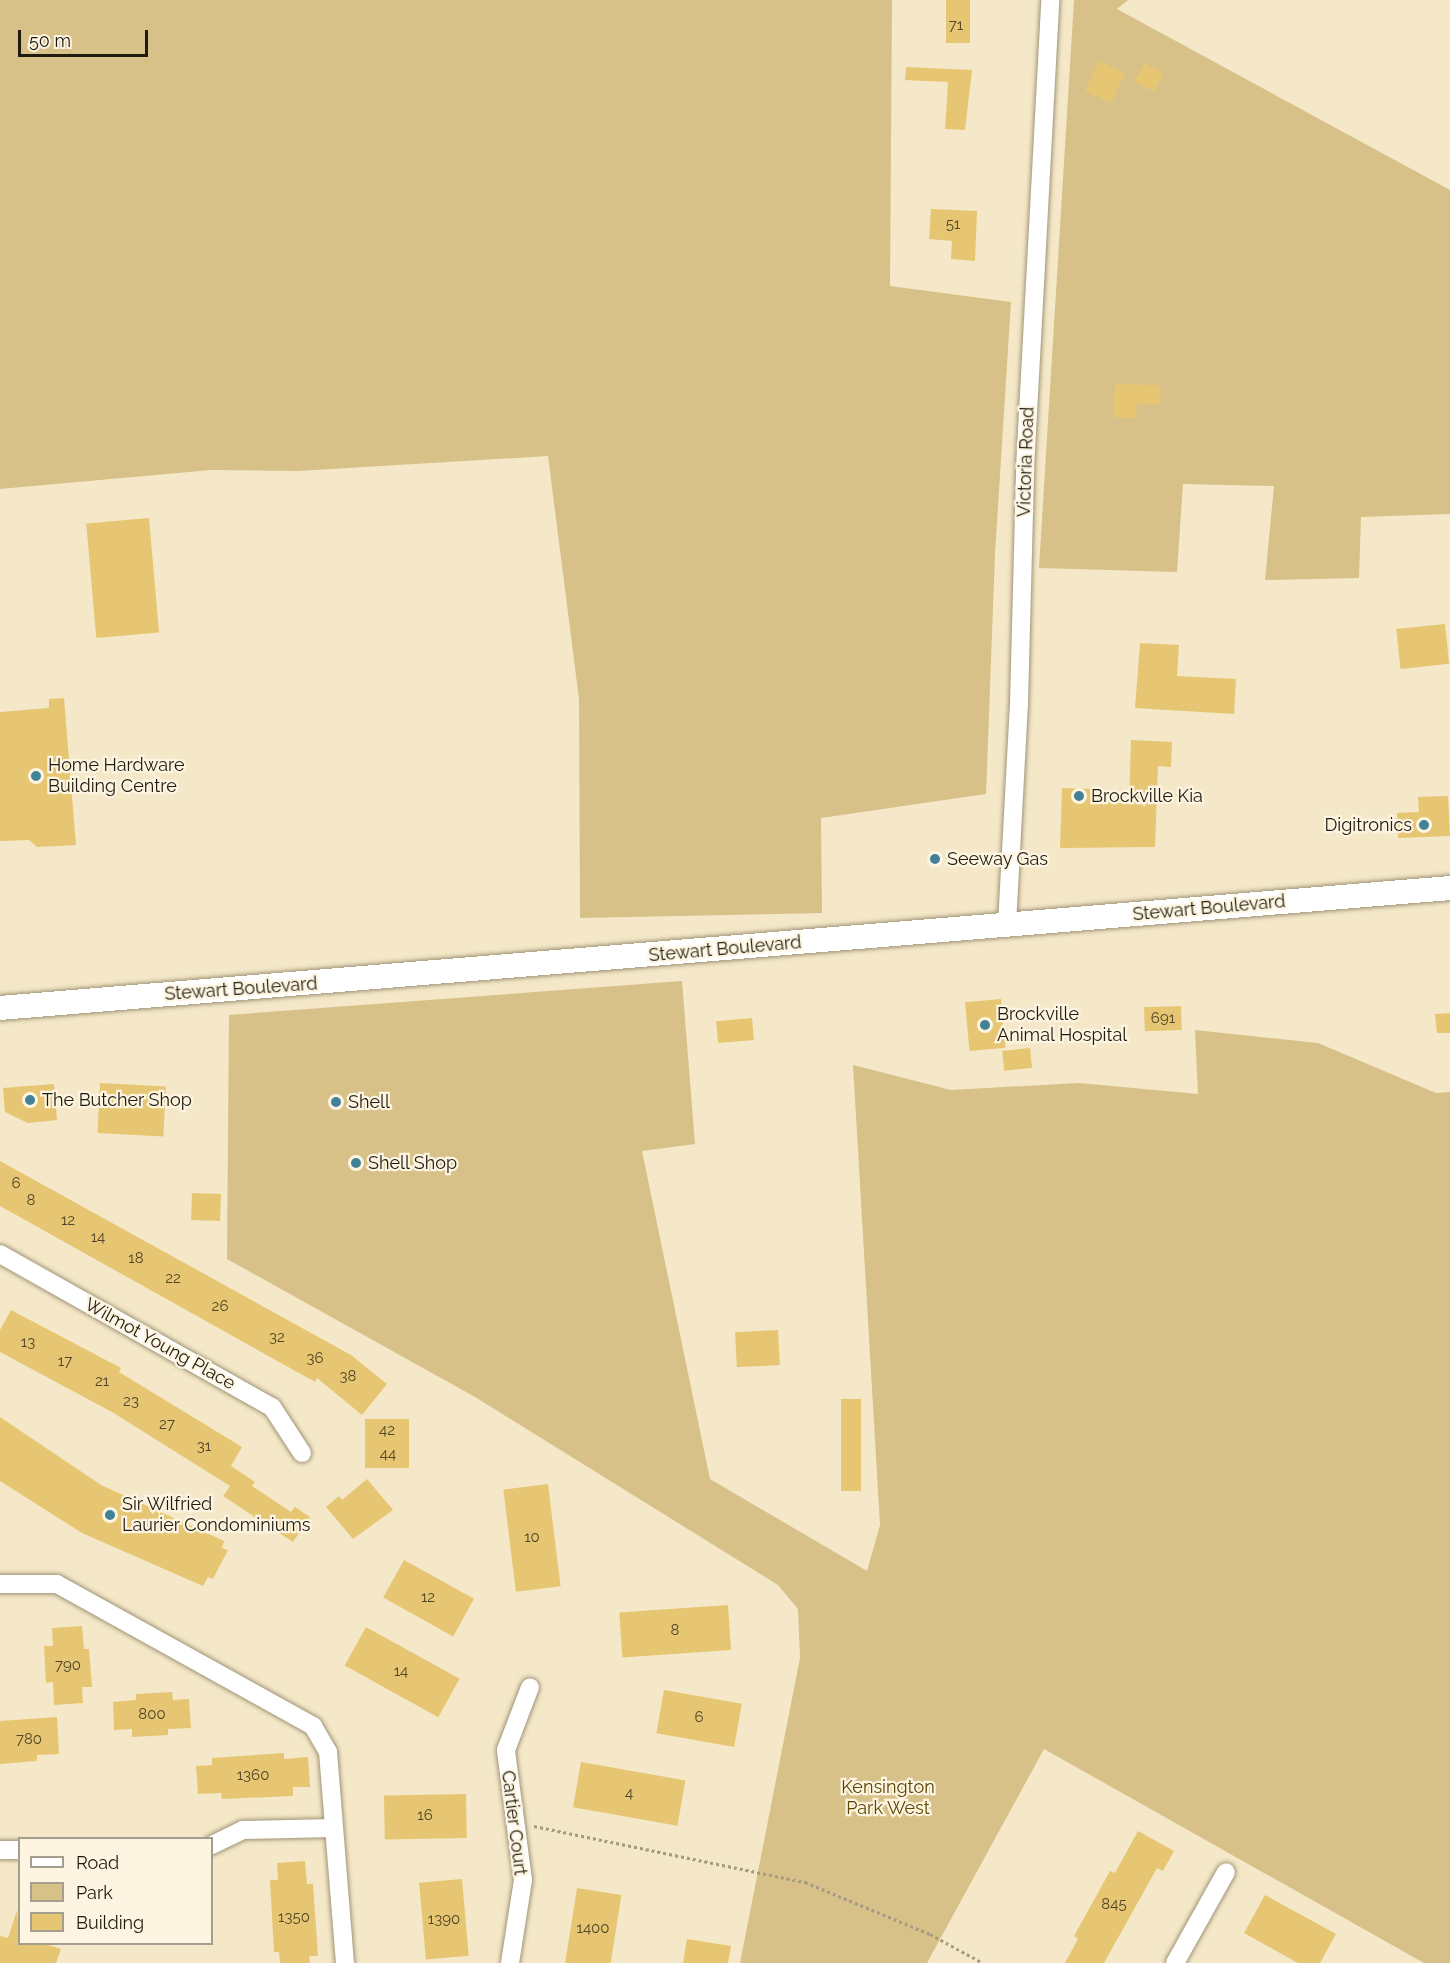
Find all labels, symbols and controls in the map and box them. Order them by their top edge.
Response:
house number: 71 [949,17,963,35]
scale bar [21,18,152,56]
text: 50 m [29,30,71,51]
house number: 51 [946,216,960,234]
street label: Victoria Road [1013,406,1039,518]
place label: Home Hardware Building Centre [48,755,185,798]
marker: Home Hardware Building Centre [29,769,43,783]
place label: Brockville Kia [1091,785,1203,807]
marker: Brockville Kia [1072,789,1086,803]
place label: Digitronics [1324,814,1412,836]
marker: Digitronics [1417,818,1431,832]
place label: Seeway Gas [947,848,1048,870]
marker: Seeway Gas [928,852,942,866]
street label: Stewart Boulevard [1132,891,1286,925]
street label: Stewart Boulevard [648,932,802,966]
street label: Stewart Boulevard [164,973,318,1005]
place label: Brockville Animal Hospital [997,1004,1128,1046]
house number: 691 [1151,1010,1175,1028]
marker: Brockville Animal Hospital [978,1018,992,1032]
place label: The Butcher Shop [42,1089,192,1111]
place label: Shell [348,1091,390,1113]
marker: The Butcher Shop [23,1093,37,1107]
marker: Shell [329,1095,343,1109]
place label: Shell Shop [368,1152,458,1174]
marker: Shell Shop [349,1156,363,1170]
house number: 6 [11,1175,21,1193]
house number: 8 [27,1192,35,1210]
house number: 12 [61,1212,75,1230]
house number: 14 [91,1229,105,1247]
house number: 18 [128,1250,144,1268]
house number: 22 [165,1270,181,1288]
street label: Wilmot Young Place [81,1294,239,1394]
house number: 26 [212,1298,228,1316]
house number: 32 [269,1329,285,1347]
house number: 13 [21,1334,35,1352]
house number: 36 [306,1350,324,1368]
house number: 17 [58,1353,72,1371]
house number: 38 [340,1368,356,1386]
house number: 21 [95,1373,109,1391]
house number: 23 [123,1393,139,1411]
house number: 27 [159,1416,175,1434]
house number: 42 [379,1422,395,1440]
house number: 31 [197,1438,211,1456]
house number: 44 [380,1446,396,1464]
place label: Sir Wilfried Laurier Condominiums [122,1494,311,1537]
marker: Sir Wilfried Laurier Condominiums [103,1508,117,1522]
house number: 10 [524,1529,540,1547]
house number: 12 [421,1589,435,1607]
house number: 8 [671,1622,679,1640]
house number: 790 [55,1657,81,1675]
house number: 14 [394,1663,408,1681]
house number: 800 [138,1706,166,1724]
house number: 6 [694,1709,704,1727]
house number: 780 [16,1731,42,1749]
house number: 1360 [237,1767,269,1785]
street label: Cartier Court [497,1769,531,1877]
park label: Kensington Park West [841,1777,935,1820]
house number: 4 [625,1785,633,1803]
house number: 16 [417,1807,433,1825]
legend [18,1837,213,1945]
text: Road [76,1852,119,1873]
text: Park [76,1882,113,1903]
house number: 845 [1101,1896,1127,1914]
house number: 1350 [278,1909,310,1927]
house number: 1390 [428,1911,460,1929]
text: Building [76,1912,144,1933]
house number: 1400 [577,1920,609,1938]

